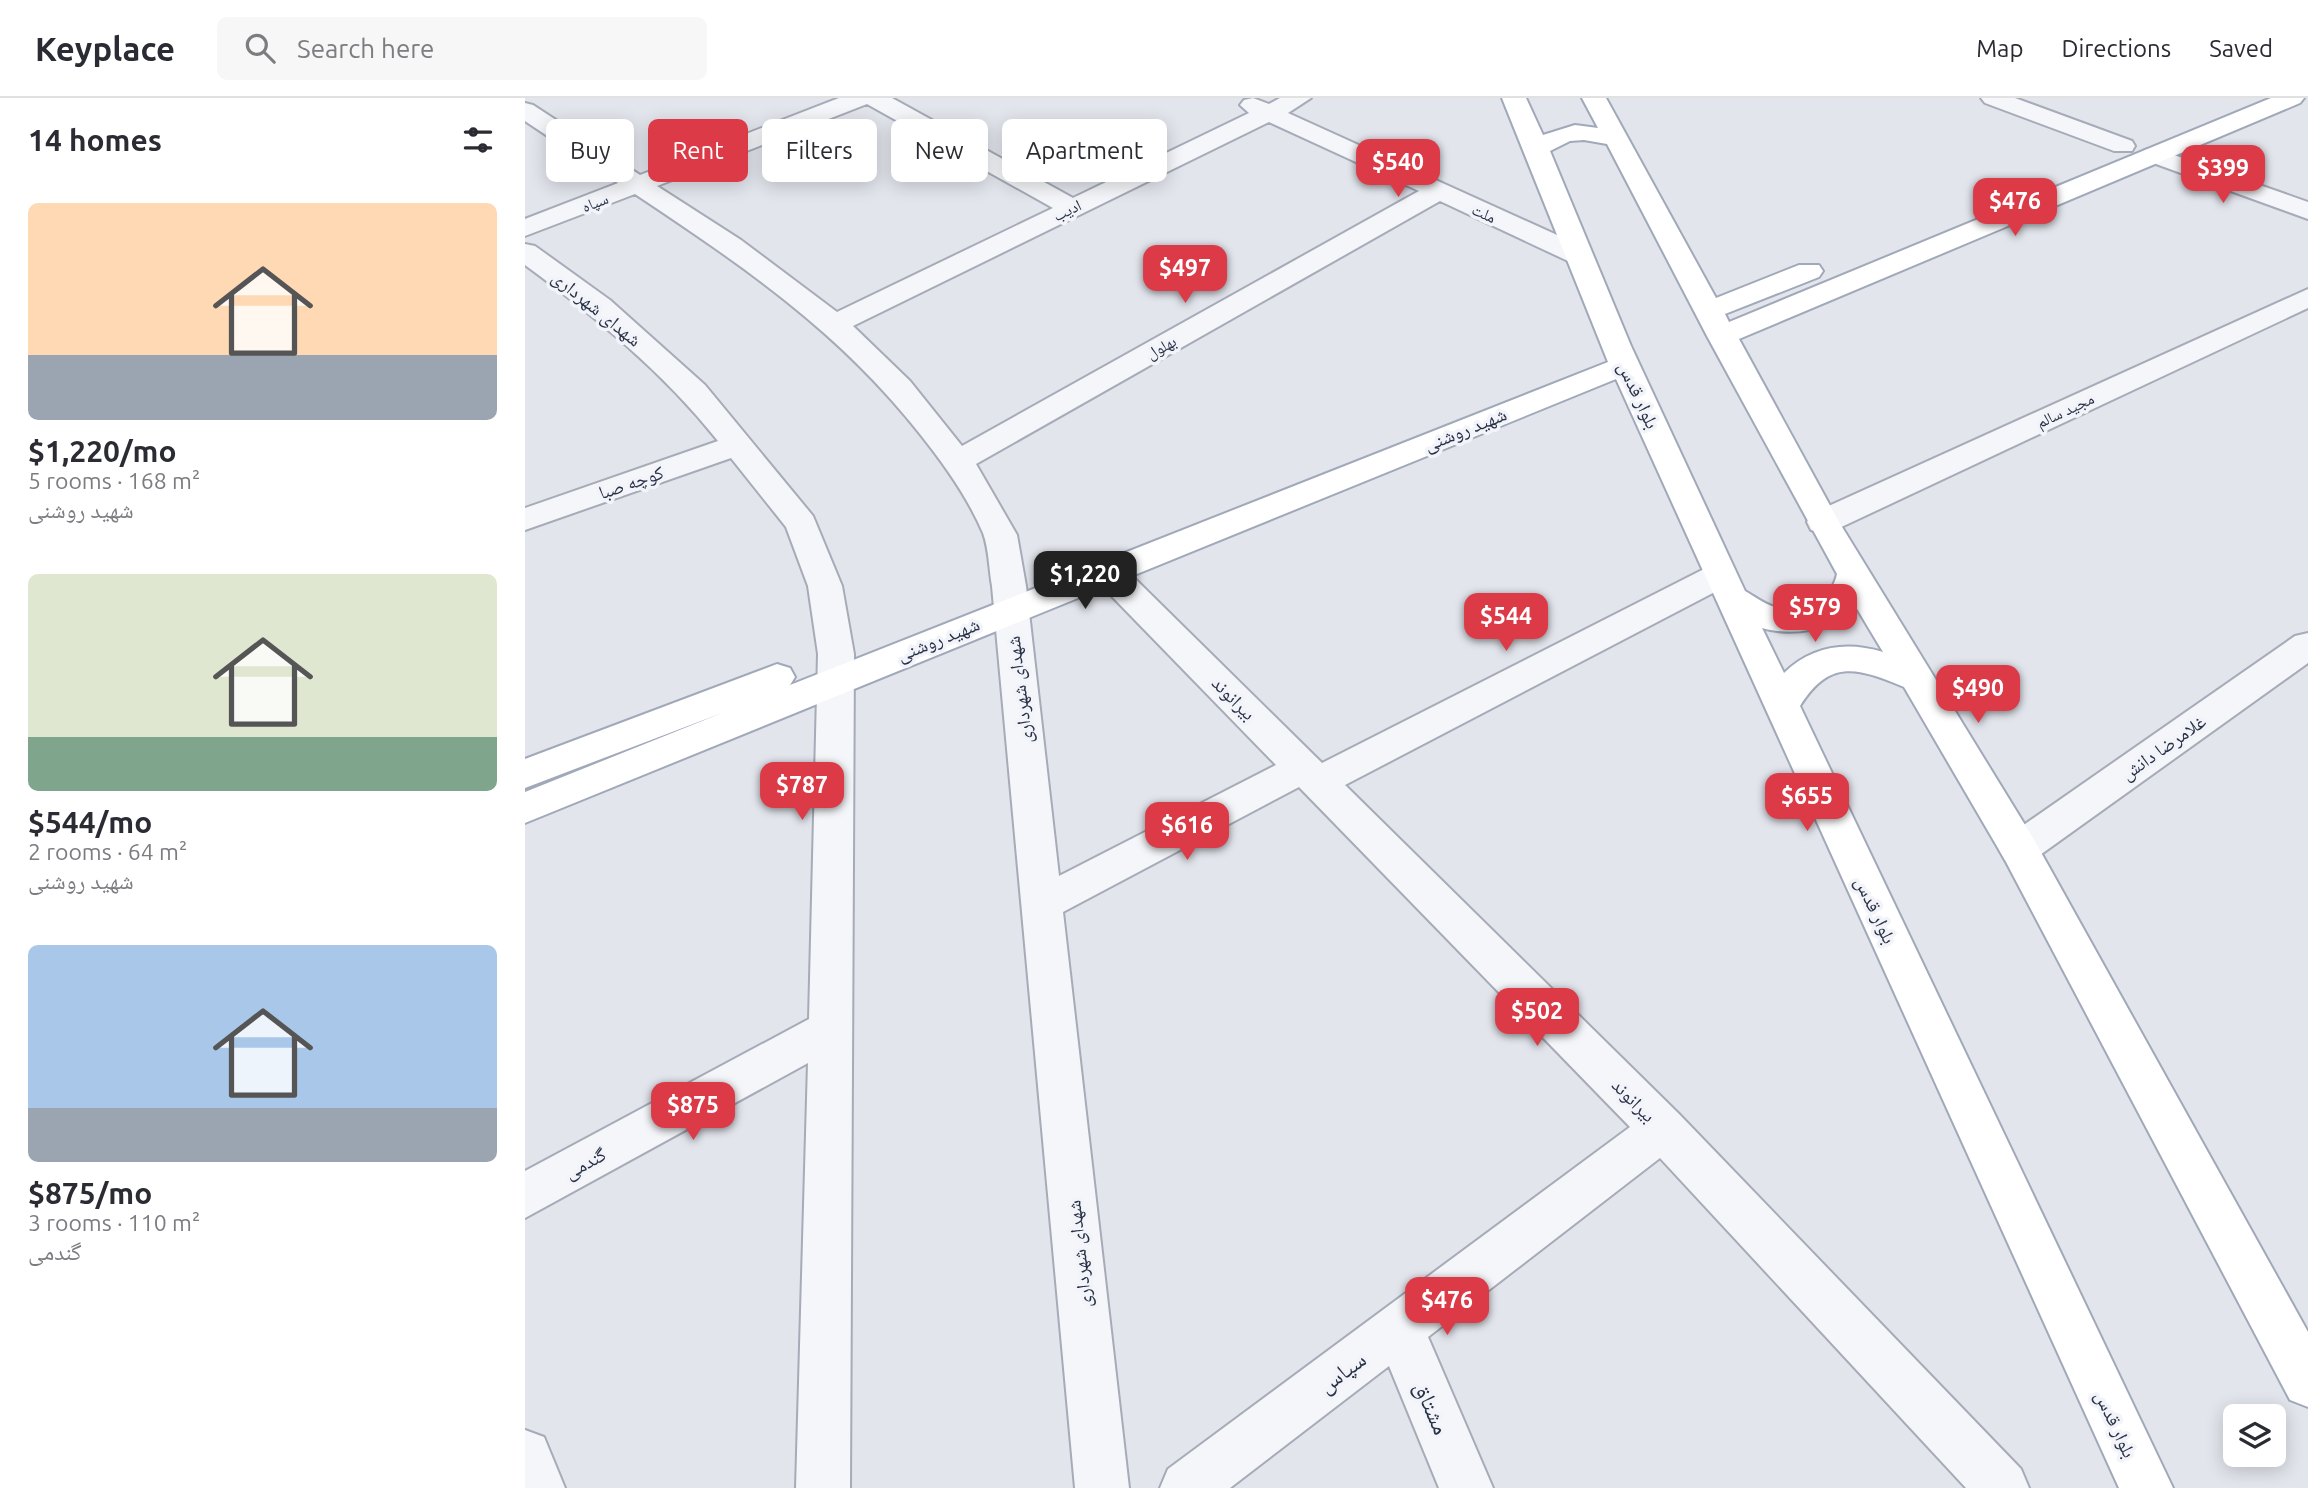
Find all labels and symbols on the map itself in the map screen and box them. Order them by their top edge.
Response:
pin: $540 [1357,140,1439,199]
pin: $399 [2182,146,2264,205]
pin: $476 [1974,178,2056,238]
street label: سپاه [579,189,611,216]
street label: ادیب [1050,196,1084,225]
street label: ملت [1469,200,1499,226]
pin: $497 [1144,246,1226,305]
street label: شهدای شهرداری [547,265,646,351]
street label: بهلول [1143,332,1180,364]
street label: بلوار قدس [1613,358,1664,432]
street label: مجید سالم [2033,389,2097,433]
street label: شهید روشنی [1420,402,1510,456]
street label: کوچه صبا [596,461,667,504]
pin: $1,220 [1028,552,1142,611]
pin: $579 [1774,584,1856,644]
pin: $544 [1465,594,1547,653]
street label: شهید روشنی [893,612,983,666]
street label: شهدای شهرداری [1001,635,1038,745]
pin: $490 [1937,666,2019,725]
street label: بیرانوند [1207,672,1260,725]
street label: غلامرضا دانش [2116,709,2211,785]
pin: $787 [761,762,843,822]
pin: $655 [1766,774,1848,833]
pin: $616 [1146,802,1228,862]
street label: بلوار قدس [1850,873,1901,947]
pin: $502 [1496,988,1578,1048]
street label: بیرانوند [1607,1074,1660,1127]
pin: $875 [652,1082,734,1142]
street label: گندمی [560,1143,610,1184]
street label: شهدای شهرداری [1062,1199,1097,1309]
pin: $476 [1406,1278,1488,1337]
street label: سپاس [1313,1346,1372,1399]
street label: مشتاق [1408,1378,1455,1439]
street label: بلوار قدس [2090,1387,2141,1461]

